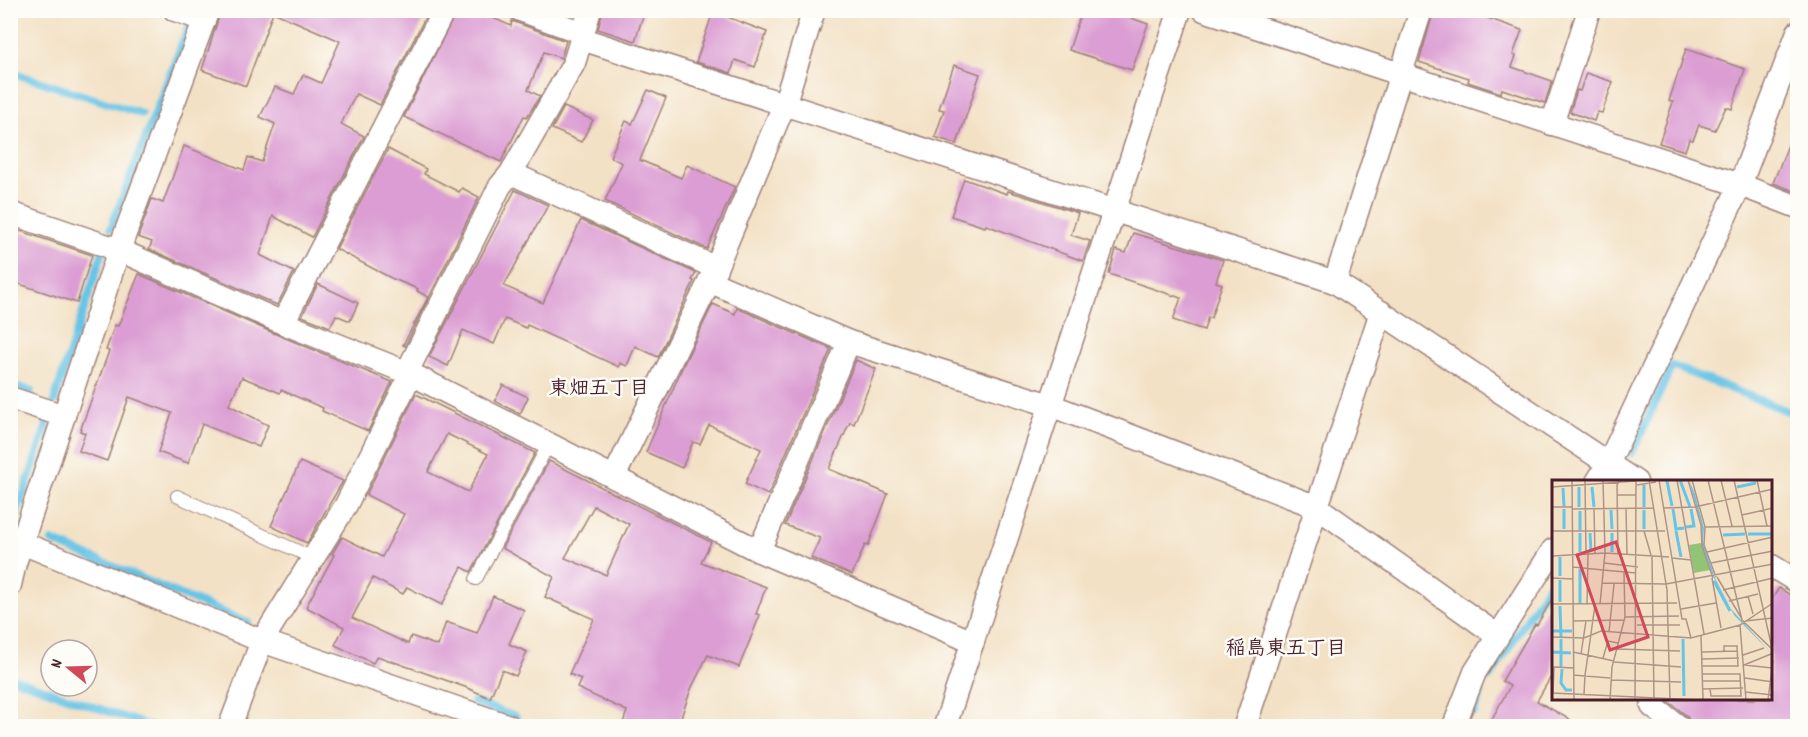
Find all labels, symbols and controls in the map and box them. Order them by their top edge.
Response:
district label: 東畑五丁目 [549,376,649,404]
inset map [1552,480,1772,701]
district label: 稲島東五丁目 [1226,636,1346,664]
north arrow [39,638,99,698]
text: N [45,656,69,671]

